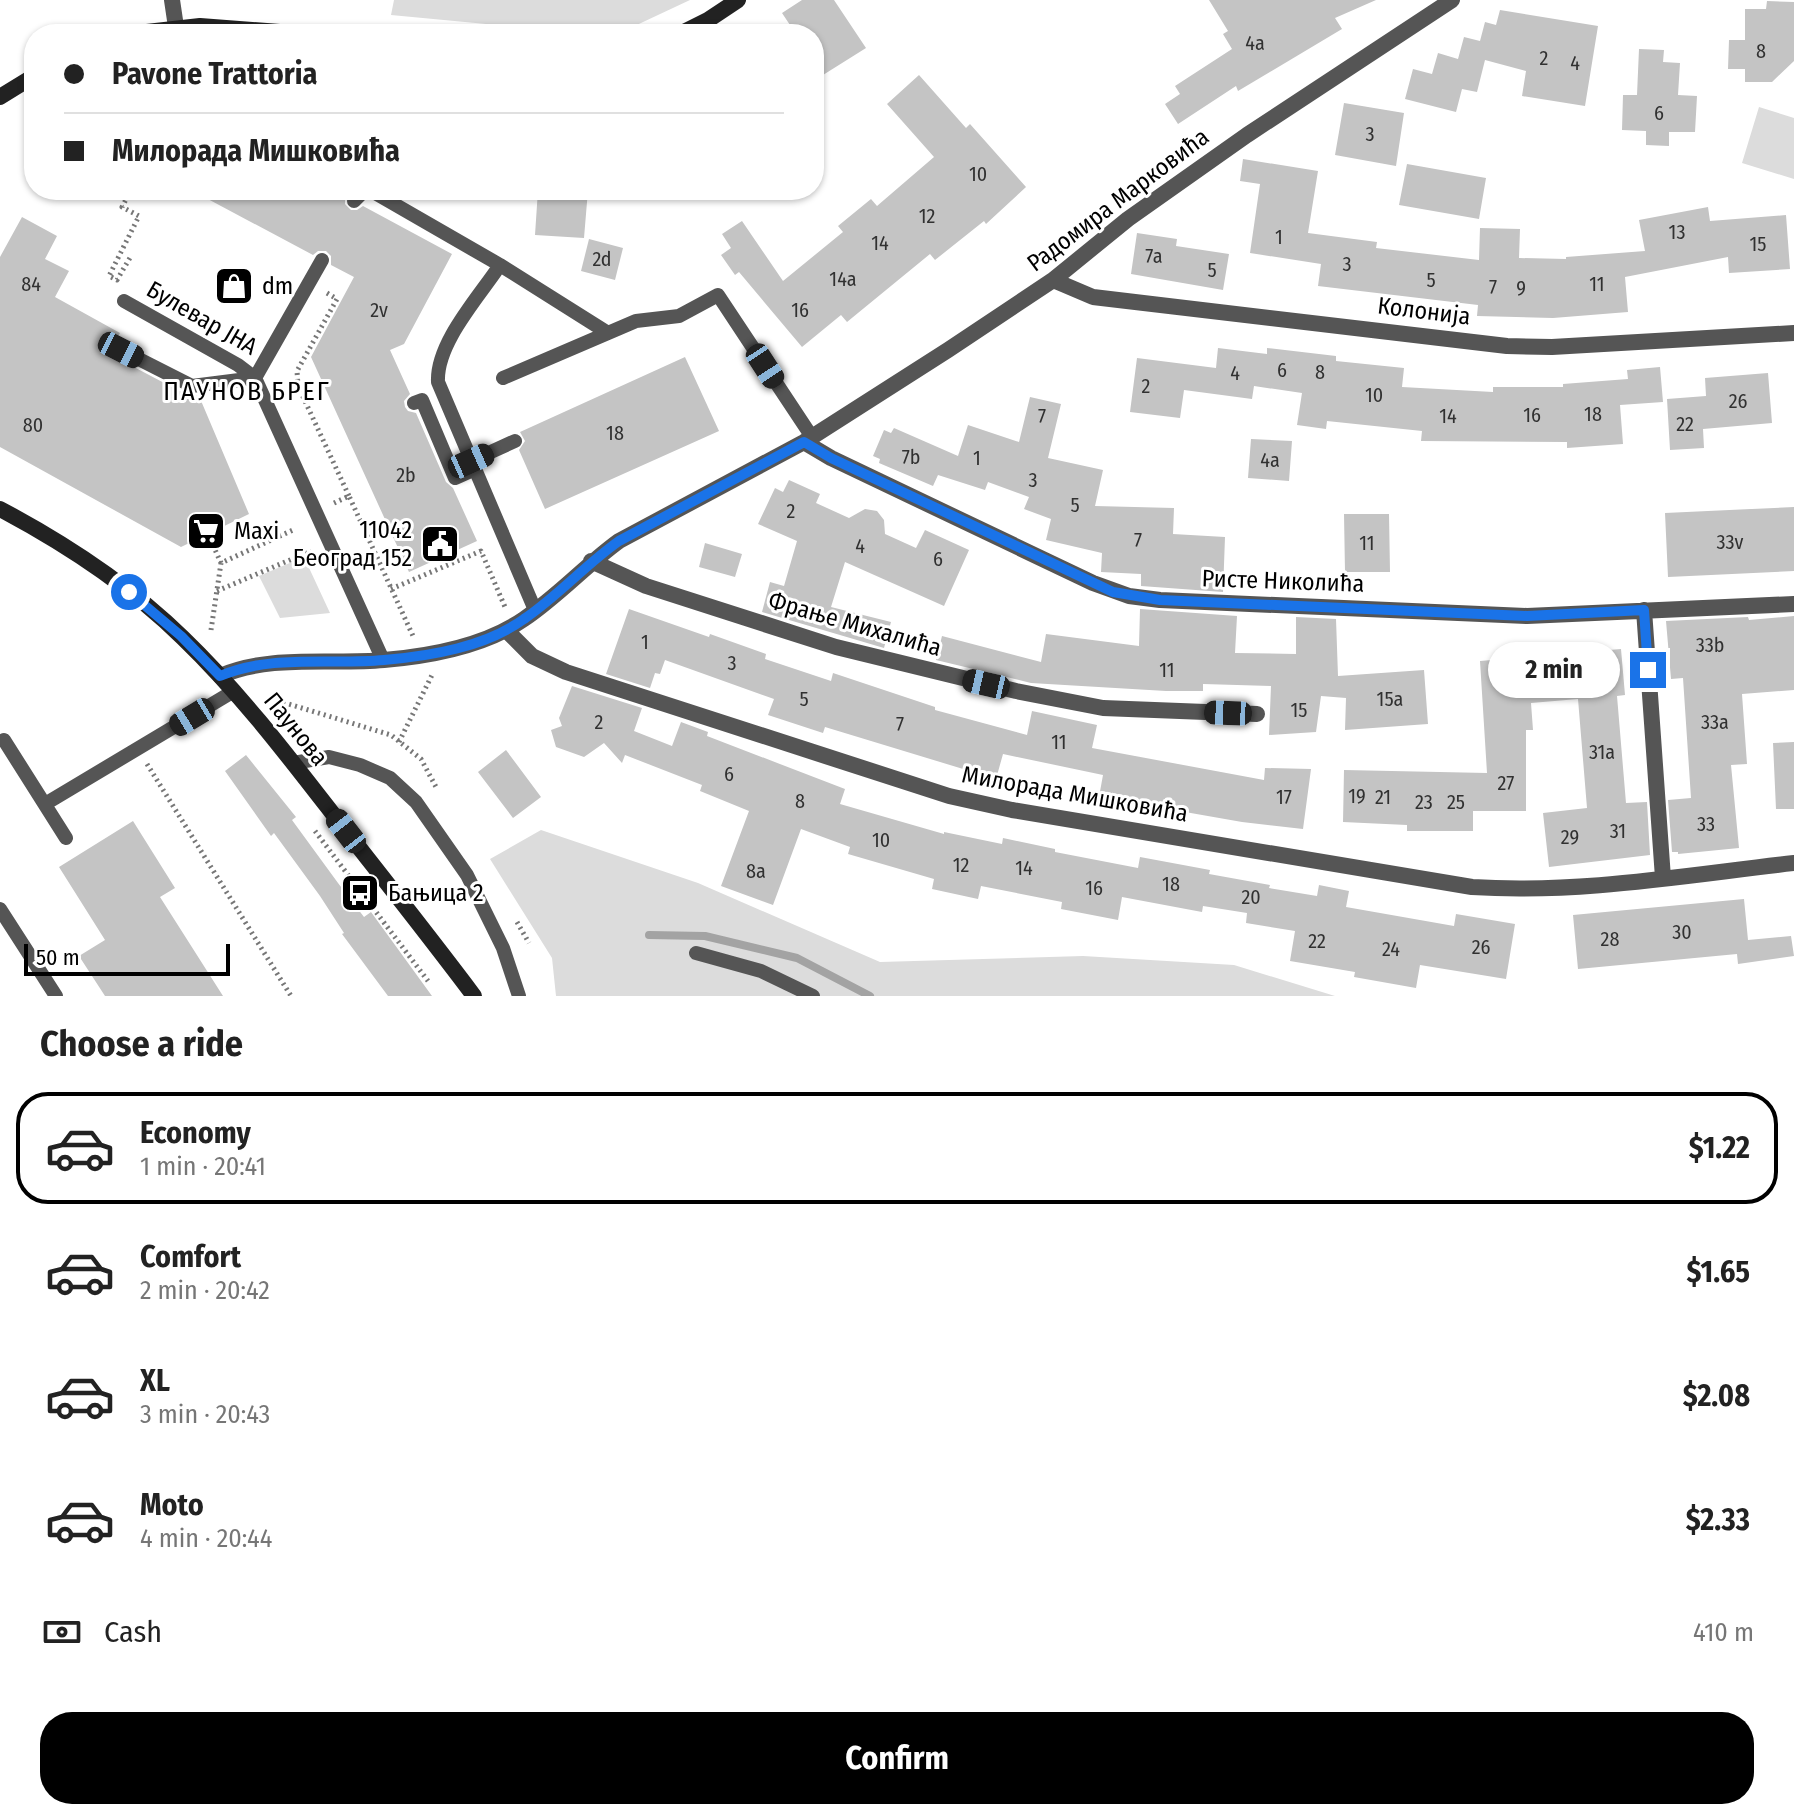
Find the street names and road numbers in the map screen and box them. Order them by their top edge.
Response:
street label: Радомира Марковића [1022,123,1214,277]
street label: Булевар ЈНА [142,275,263,361]
street label: Колонија [1376,291,1472,331]
street label: Ристе Николића [1201,564,1365,598]
street label: Фрање Михалића [765,586,945,662]
street label: Паунова [258,687,334,771]
street label: Милорада Мишковића [960,760,1190,828]

